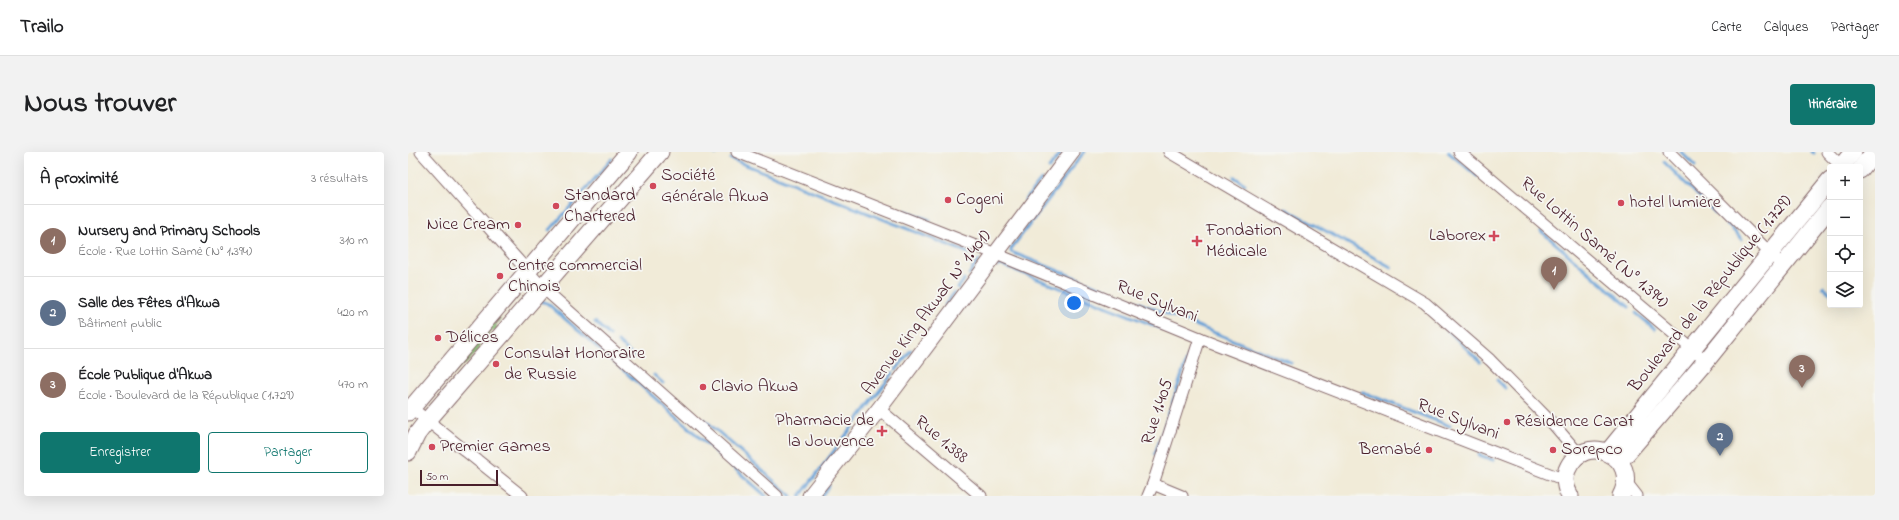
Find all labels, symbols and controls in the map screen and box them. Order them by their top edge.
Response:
text: Trailo [20,14,64,41]
text: Carte [1711,17,1742,38]
text: Calques [1764,17,1809,38]
text: Partager [1831,17,1879,38]
text: Nous trouver [24,84,176,125]
button: Itinéraire [1790,84,1875,125]
place label: Société Générale Akwa [661,163,769,210]
map controls [1827,164,1863,308]
button: + [1827,164,1863,200]
text: À proximité [40,166,118,191]
text: 3 résultats [311,169,368,188]
street label: Rue Lottin Samè (N° 1.394) [1515,173,1673,313]
marker: Société Générale Akwa [648,181,658,191]
place label: Standard Chartered [564,183,636,230]
place label: Cogeni [956,187,1004,214]
street label: Boulevard de la République (1.729) [1622,190,1799,399]
place label: hotel lumière [1629,190,1722,216]
marker: Cogeni [943,195,953,205]
marker: hotel lumière [1616,198,1626,208]
button: − [1827,200,1863,236]
marker: Standard Chartered [551,201,561,211]
place label: Nice Cream [427,212,510,238]
place label: Fondation Médicale [1205,218,1282,265]
text: Nursery and Primary Schools [78,220,260,242]
marker: Nice Cream [513,220,523,230]
place label: Laborex [1429,223,1486,249]
street label: Avenue King Akwa( N° 1.401) [856,225,999,402]
text: 1 [51,231,55,250]
text: 310 m [340,231,368,250]
marker: Laborex [1489,231,1499,241]
marker: Fondation Médicale [1191,235,1203,247]
button: locate [1827,236,1863,272]
text: École · Rue Lottin Samè (N° 1.394) [78,242,252,261]
place label: Centre commercial Chinois [508,253,642,300]
pin: 1 [1541,257,1567,290]
marker: Centre commercial Chinois [495,271,505,281]
button: layers [1827,272,1863,308]
street label: Rue Sylvani [1112,274,1202,330]
text: Salle des Fêtes d'Akwa [78,292,220,314]
your location [1064,293,1084,313]
text: 2 [50,303,56,322]
text: 420 m [337,303,368,322]
text: Bâtiment public [78,314,162,333]
place label: Délices [445,325,499,351]
marker: Délices [433,333,443,343]
place label: Consulat Honoraire de Russie [504,341,646,388]
pin: 3 [1789,355,1815,388]
marker: Consulat Honoraire de Russie [491,359,501,369]
text: École Publique d'Akwa [78,364,212,386]
place label: Clavio Akwa [711,374,798,400]
text: 3 [50,375,56,394]
text: 470 m [338,375,368,394]
street label: Rue 1.405 [1135,376,1181,448]
marker: Clavio Akwa [698,382,708,392]
text: École · Boulevard de la République (1.729) [78,386,294,405]
street label: Rue Sylvani [1413,392,1503,448]
place label: Pharmacie de la Jouvence [775,408,875,455]
place label: Résidence Carat [1515,409,1634,435]
street label: Rue 1.388 [908,410,974,470]
marker: Résidence Carat [1502,417,1512,427]
pin: 2 [1707,423,1733,456]
marker: Pharmacie de la Jouvence [877,426,887,436]
button: Enregistrer [40,432,200,473]
button: Partager [208,432,368,473]
place label: Premier Games [440,434,551,460]
place label: Bernabé [1358,437,1422,463]
place label: Sorepco [1561,437,1623,463]
marker: Premier Games [427,442,437,452]
marker: Bernabé [1424,445,1434,455]
marker: Sorepco [1548,445,1558,455]
scale bar [420,468,498,487]
text: 50 m [426,469,448,485]

